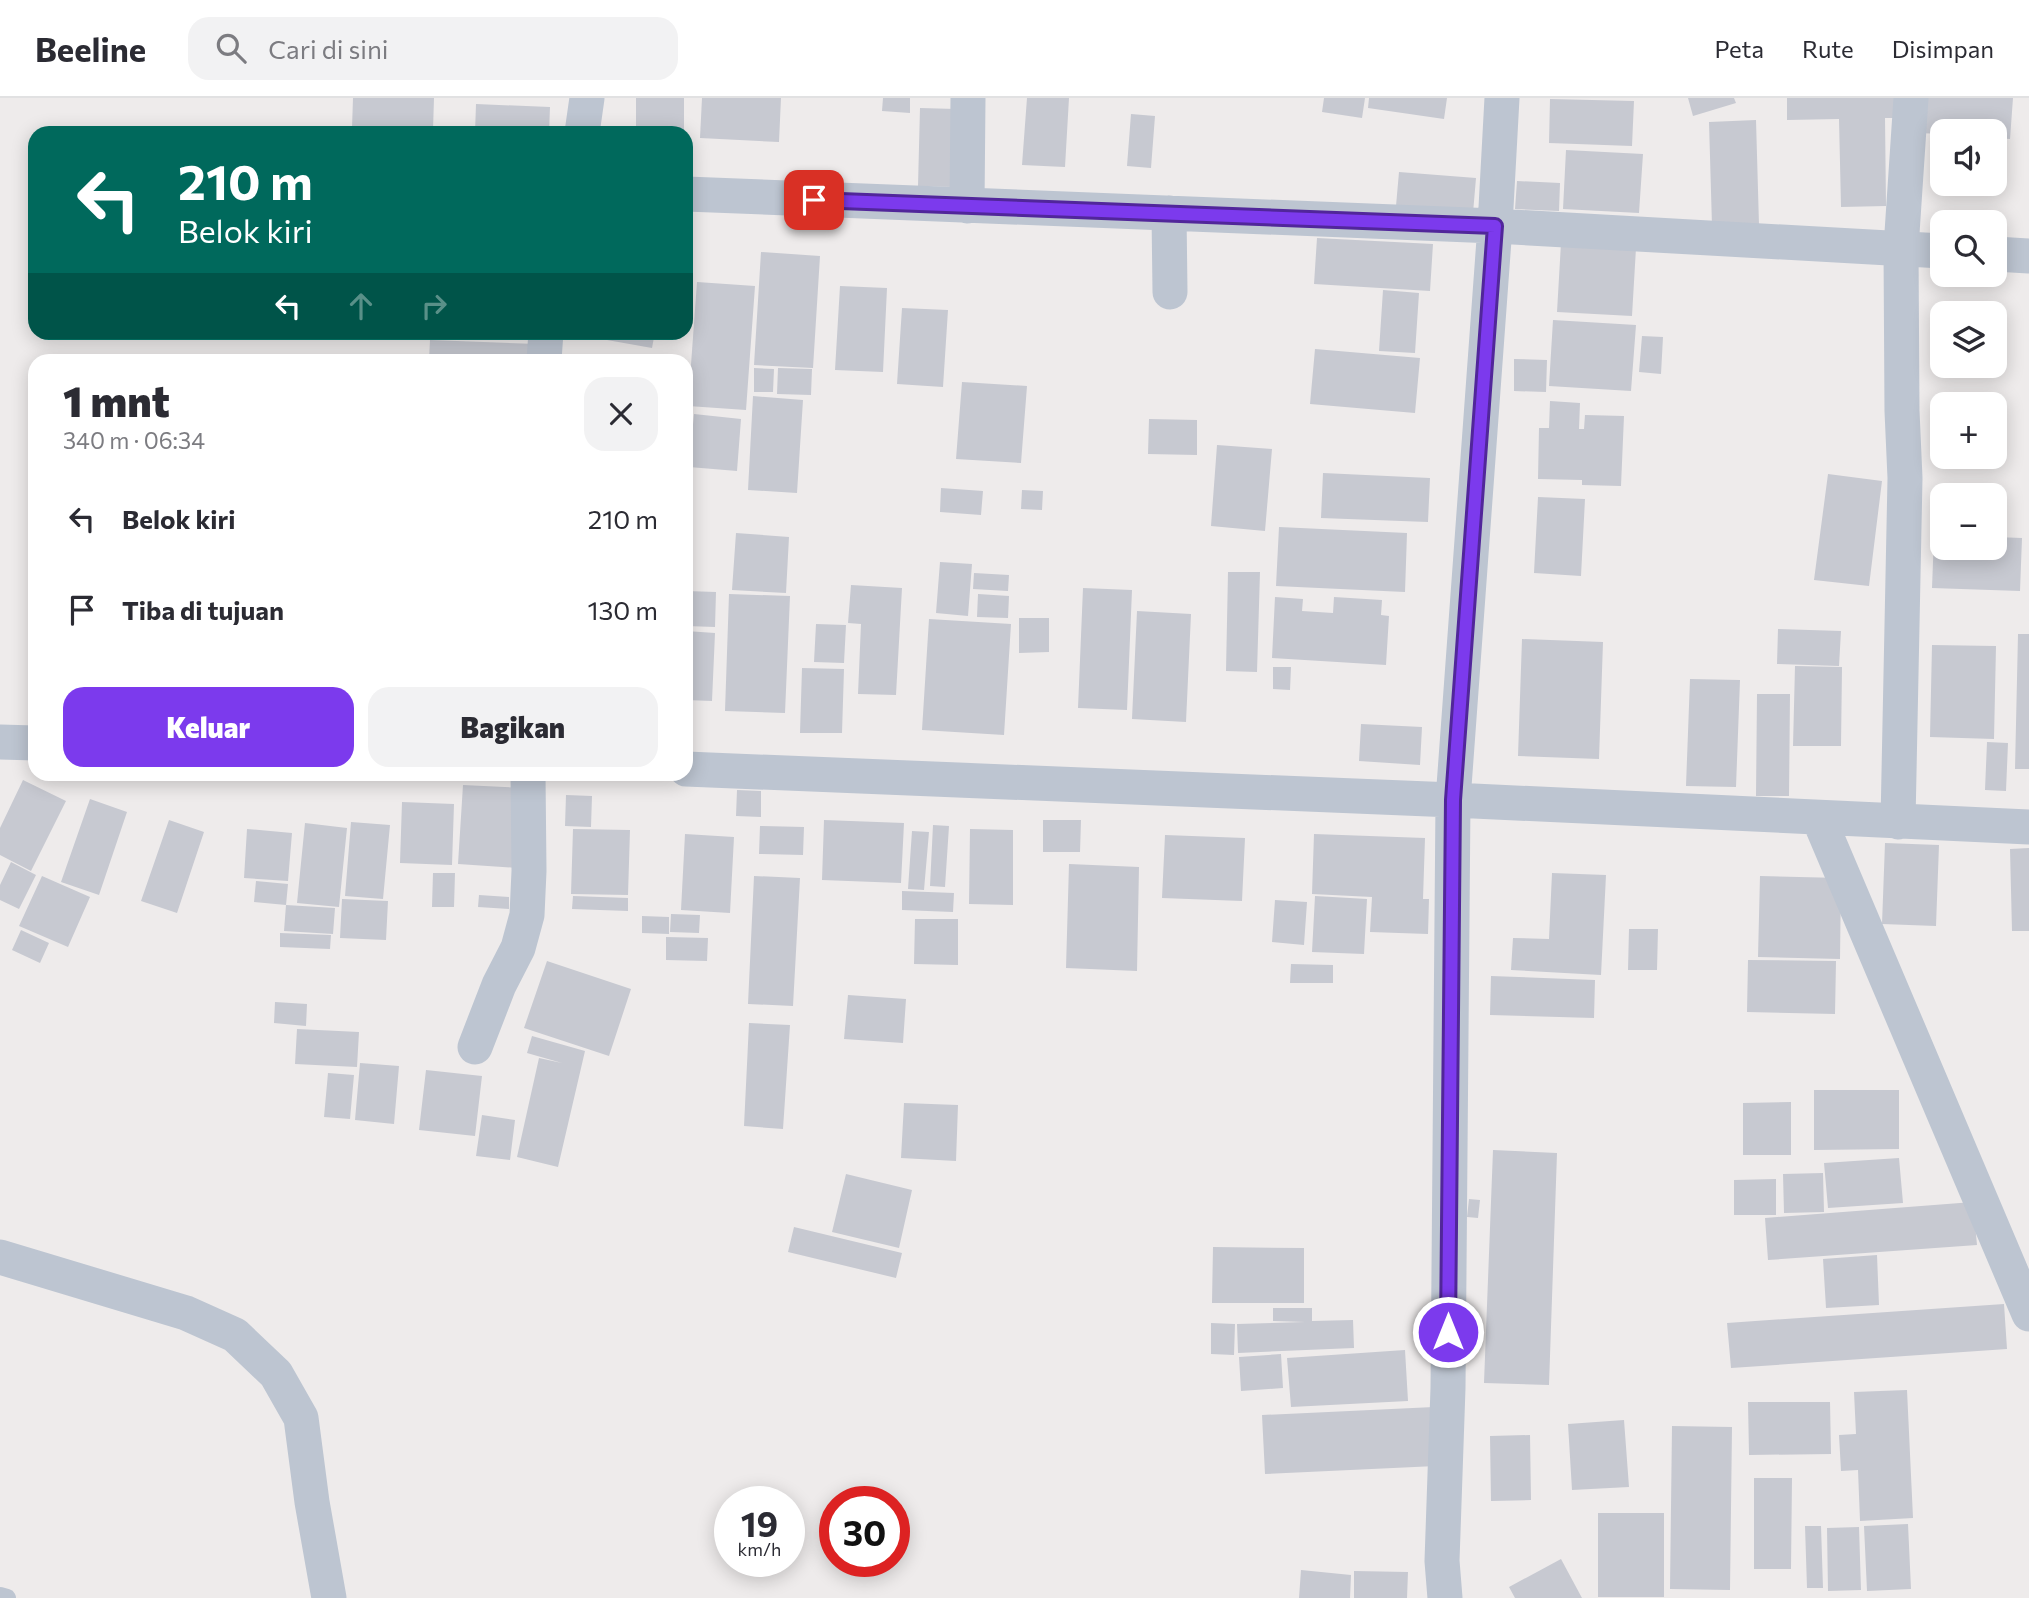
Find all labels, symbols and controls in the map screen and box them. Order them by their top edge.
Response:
search box [188,17,678,80]
text: Beeline [35,28,146,69]
icon: search [212,29,250,67]
text: Cari di sini [268,33,388,64]
text: Peta [1714,34,1764,63]
text: Rute [1802,34,1854,63]
text: Disimpan [1892,34,1994,63]
map controls [1930,119,2007,560]
button: sound [1930,119,2007,196]
text: 210 m [178,150,313,210]
icon: left [63,154,154,245]
pin [784,170,844,230]
icon: arrive [795,181,833,219]
text: Belok kiri [178,210,313,250]
button: search [1930,210,2007,287]
icon: left [269,287,307,325]
icon: ahead [342,287,380,325]
icon: right [415,287,453,325]
button: layers [1930,301,2007,378]
text: 1 mnt [63,374,170,426]
button: close [584,377,658,451]
button: + [1930,392,2007,469]
text: 340 m · 06:34 [63,426,205,454]
button: − [1930,483,2007,560]
icon: left [63,500,101,538]
text: Belok kiri [122,503,236,534]
text: 210 m [588,503,658,534]
icon: arrive [63,591,101,629]
text: Tiba di tujuan [122,594,284,625]
text: 130 m [587,594,658,625]
button: Keluar [63,687,354,767]
button: Bagikan [368,687,658,767]
position arrow [1411,1295,1485,1369]
speed limit sign: 30 [819,1486,910,1577]
text: 19 [741,1501,778,1544]
text: km/h [738,1538,781,1560]

